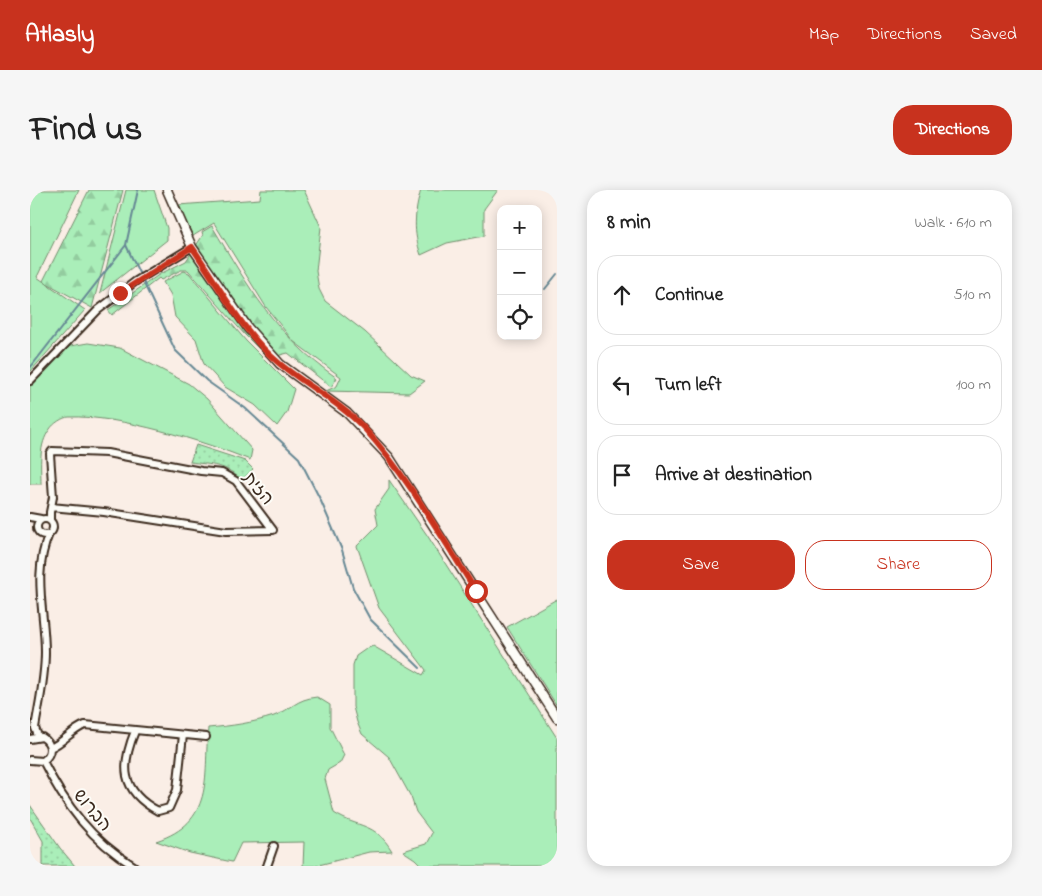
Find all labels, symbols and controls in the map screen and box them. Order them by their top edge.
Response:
text: Atlasly [25,18,94,53]
text: Map [809,22,839,48]
text: Directions [867,22,942,48]
text: Saved [970,22,1017,48]
text: Find us [30,105,142,156]
button: Directions [893,105,1012,155]
map controls [497,205,542,340]
button: + [497,205,542,250]
text: 8 min [607,208,651,238]
text: Walk · 610 m [914,211,992,235]
button: − [497,250,542,295]
icon: ahead [608,281,636,309]
route end [109,282,132,305]
text: Continue [655,282,723,309]
text: 510 m [953,283,991,307]
button: locate [497,295,542,340]
icon: left [608,371,636,399]
text: Turn left [655,372,722,399]
text: 100 m [956,373,991,397]
icon: arrive [608,461,636,489]
text: Arrive at destination [655,462,812,489]
street label: הזית [235,466,279,512]
button: Save [607,540,795,590]
button: Share [805,540,992,590]
route start [465,580,488,603]
street label: הברוש [66,784,117,838]

